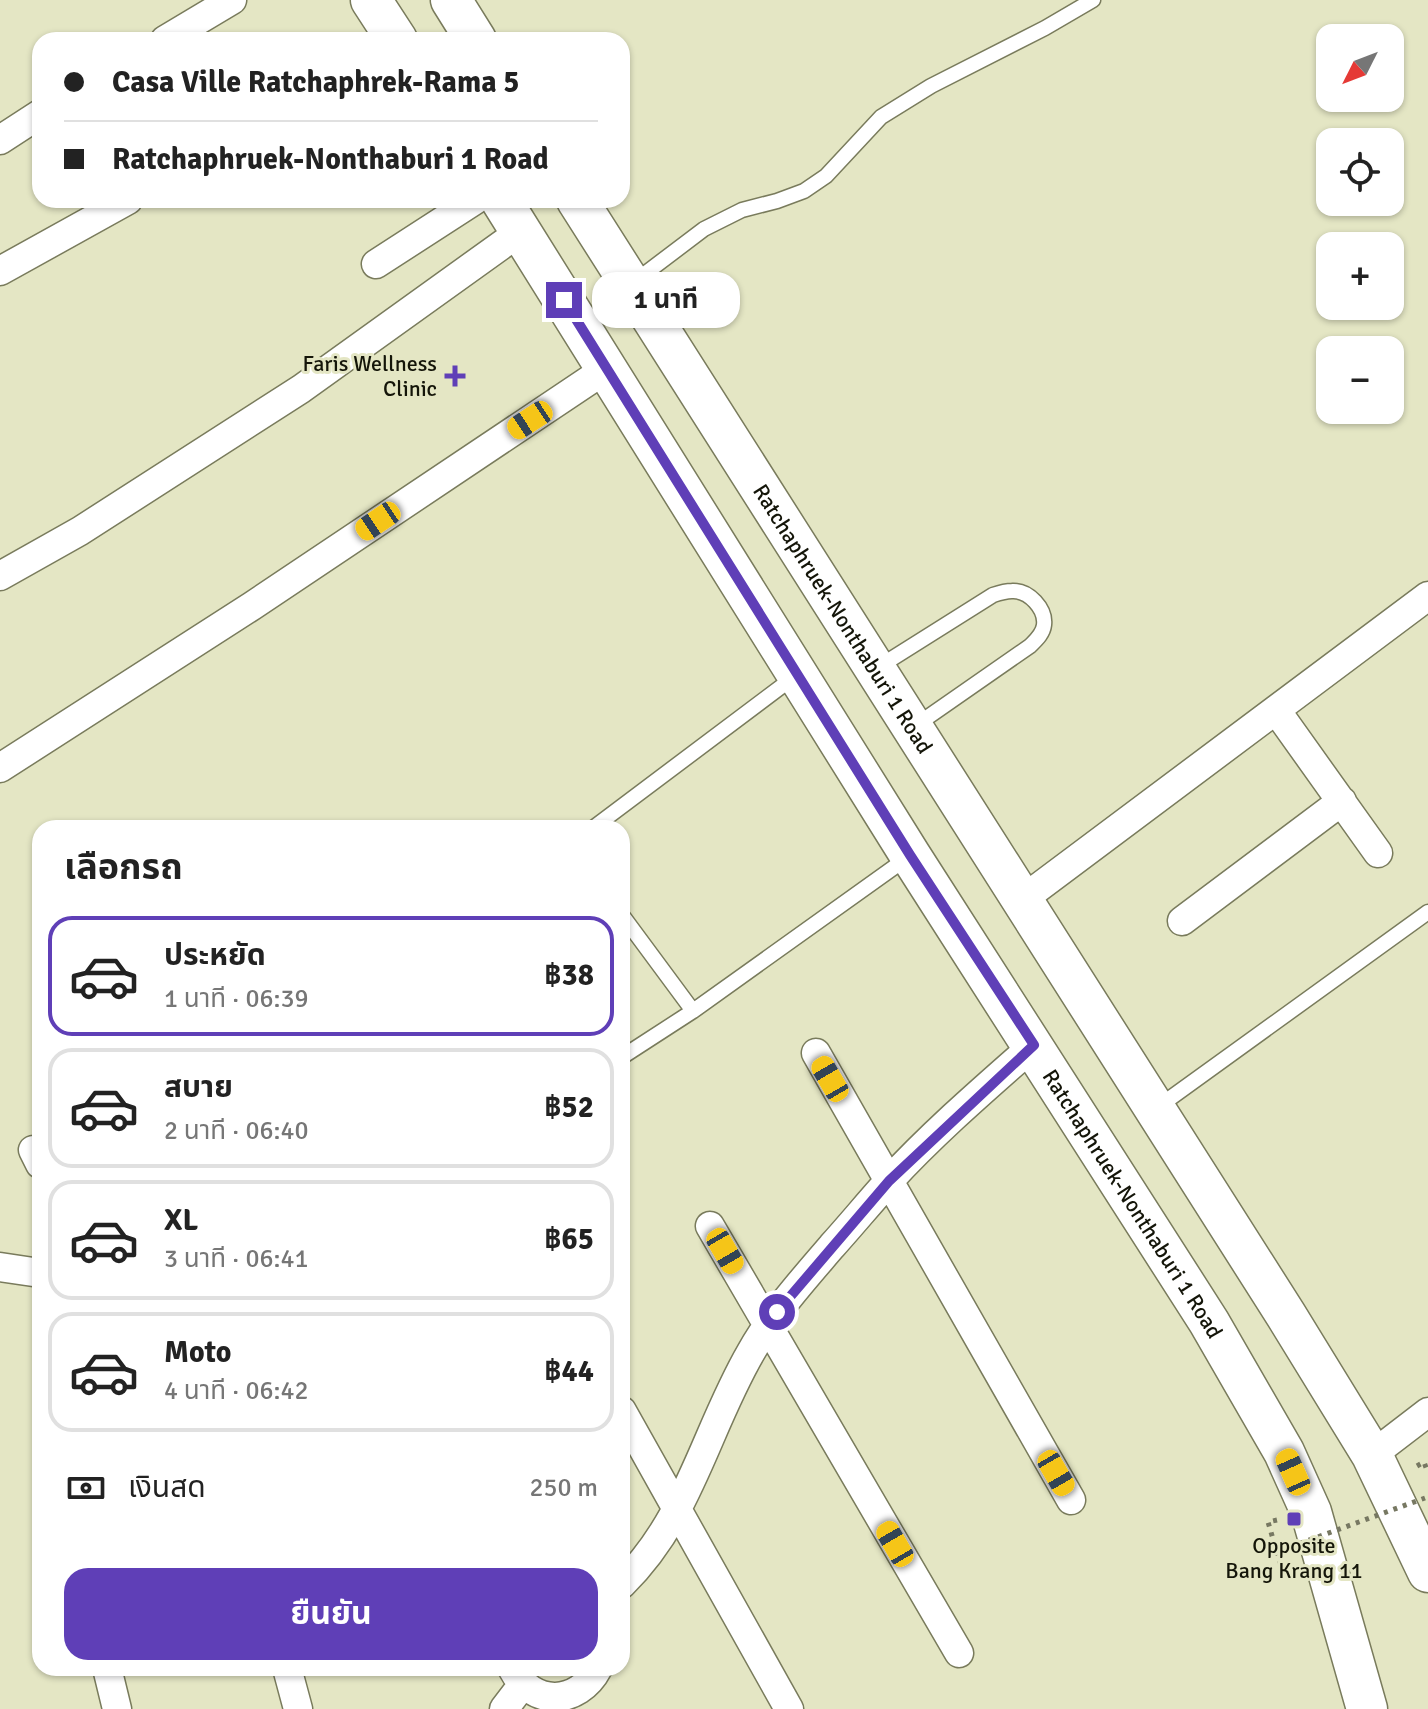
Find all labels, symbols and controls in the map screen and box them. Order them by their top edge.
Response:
north arrow [1316,24,1404,112]
map controls [1316,24,1404,424]
text: Casa Ville Ratchaphrek-Rama 5 [112,64,519,101]
button: locate [1316,128,1404,216]
text: Ratchaphruek-Nonthaburi 1 Road [112,141,549,178]
button: + [1316,232,1404,320]
callout: 1 นาที [592,272,740,328]
route end [546,282,582,318]
text: 1 นาที [634,284,698,316]
button: − [1316,336,1404,424]
place label: Faris Wellness Clinic [302,350,437,402]
marker: Faris Wellness Clinic [444,365,466,387]
car [503,397,557,443]
street label: Ratchaphruek-Nonthaburi 1 Road [747,479,939,758]
car [351,498,405,544]
text: เลือกรถ [64,845,183,890]
text: ประหยัด [164,937,266,974]
icon: car [68,940,140,1012]
text: ฿38 [544,957,594,994]
text: 1 นาที · 06:39 [164,983,309,1015]
car [808,1052,852,1106]
street label: Ratchaphruek-Nonthaburi 1 Road [1037,1064,1229,1343]
text: สบาย [164,1069,233,1106]
icon: car [68,1072,140,1144]
text: ฿52 [544,1089,594,1126]
text: 2 นาที · 06:40 [164,1115,309,1147]
text: XL [164,1202,198,1239]
icon: car [68,1204,140,1276]
text: ฿65 [544,1221,594,1258]
car [703,1224,747,1278]
text: 3 นาที · 06:41 [164,1243,309,1275]
route start [759,1294,795,1330]
text: Moto [164,1334,231,1371]
icon: car [68,1336,140,1408]
text: ฿44 [544,1353,594,1390]
text: 4 นาที · 06:42 [164,1375,309,1407]
car [1272,1445,1314,1499]
car [1034,1446,1078,1500]
icon: cash [64,1466,108,1510]
text: เงินสด [128,1469,206,1506]
text: 250 m [529,1472,598,1504]
marker: Opposite Bang Krang 11 [1285,1510,1303,1528]
car [873,1517,917,1571]
place label: Opposite Bang Krang 11 [1225,1532,1363,1584]
button: ยืนยัน [64,1568,598,1660]

